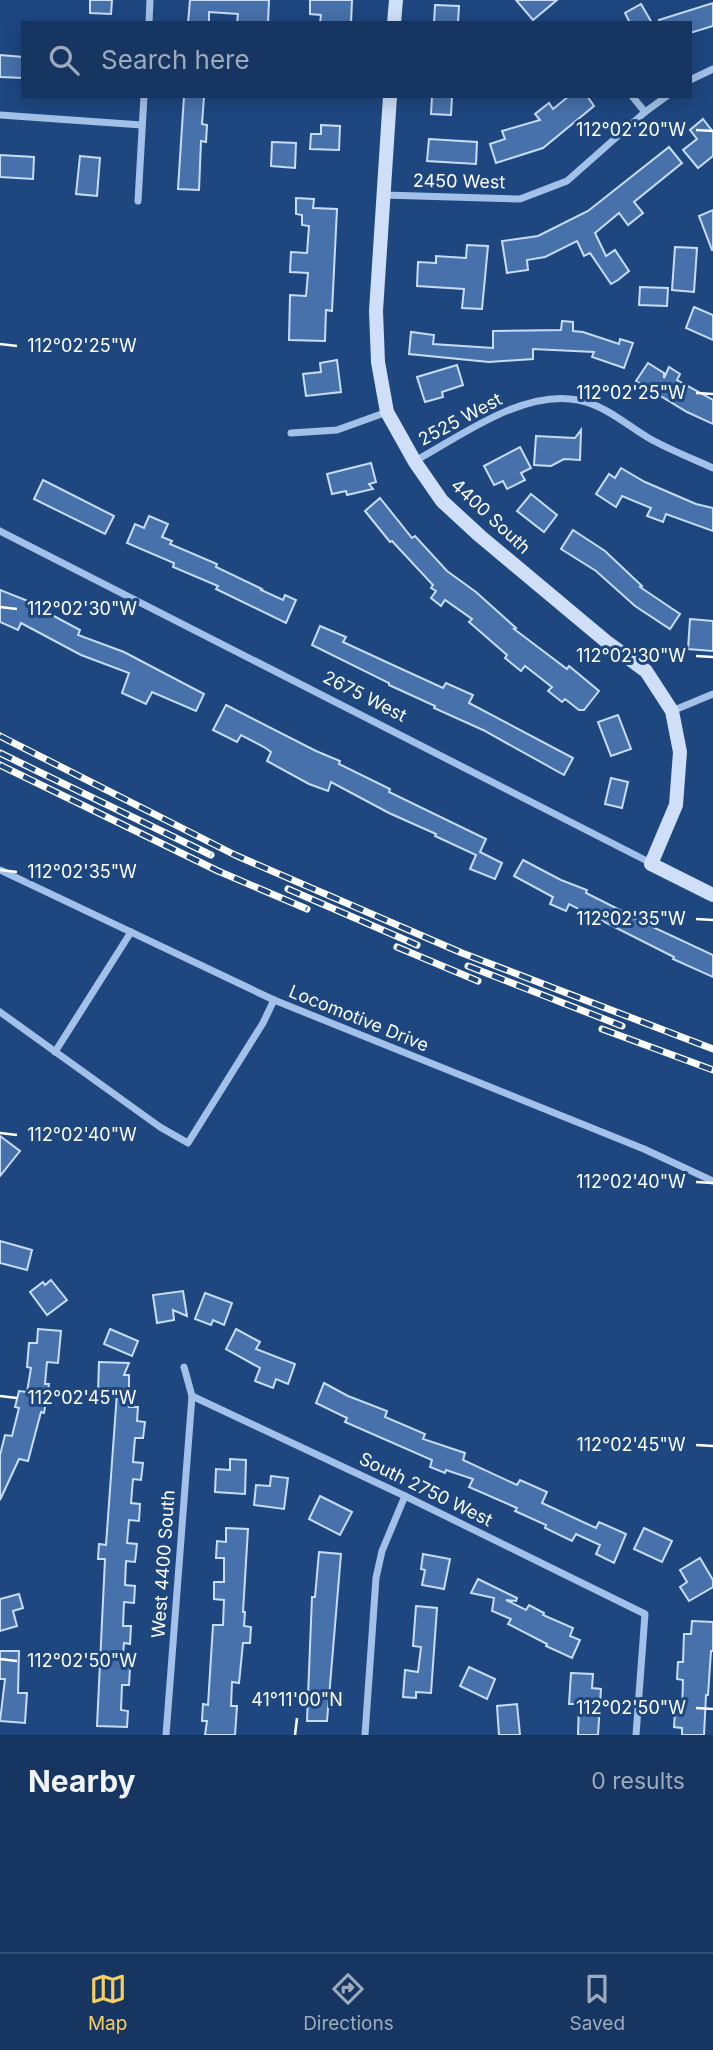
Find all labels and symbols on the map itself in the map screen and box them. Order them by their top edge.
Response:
text: 112°02'20"W [576,119,686,140]
street label: 2450 West [413,170,505,192]
text: 112°02'25"W [27,335,137,356]
text: 112°02'25"W [576,382,686,403]
street label: 2525 West [415,388,505,450]
street label: 4400 South [447,474,535,558]
text: 112°02'30"W [27,598,137,619]
text: 112°02'30"W [576,645,686,666]
street label: 2675 West [320,666,410,726]
text: 112°02'35"W [27,861,137,882]
text: 112°02'35"W [576,908,686,929]
street label: Locomotive Drive [286,980,432,1056]
text: 112°02'40"W [27,1124,137,1145]
text: 112°02'40"W [576,1171,686,1192]
text: 112°02'45"W [27,1387,137,1408]
text: 112°02'45"W [576,1434,686,1455]
street label: South 2750 West [356,1448,496,1530]
street label: West 4400 South [147,1489,179,1639]
text: 112°02'50"W [27,1650,137,1671]
text: 41°11'00"N [251,1689,343,1710]
text: 112°02'50"W [576,1697,686,1718]

